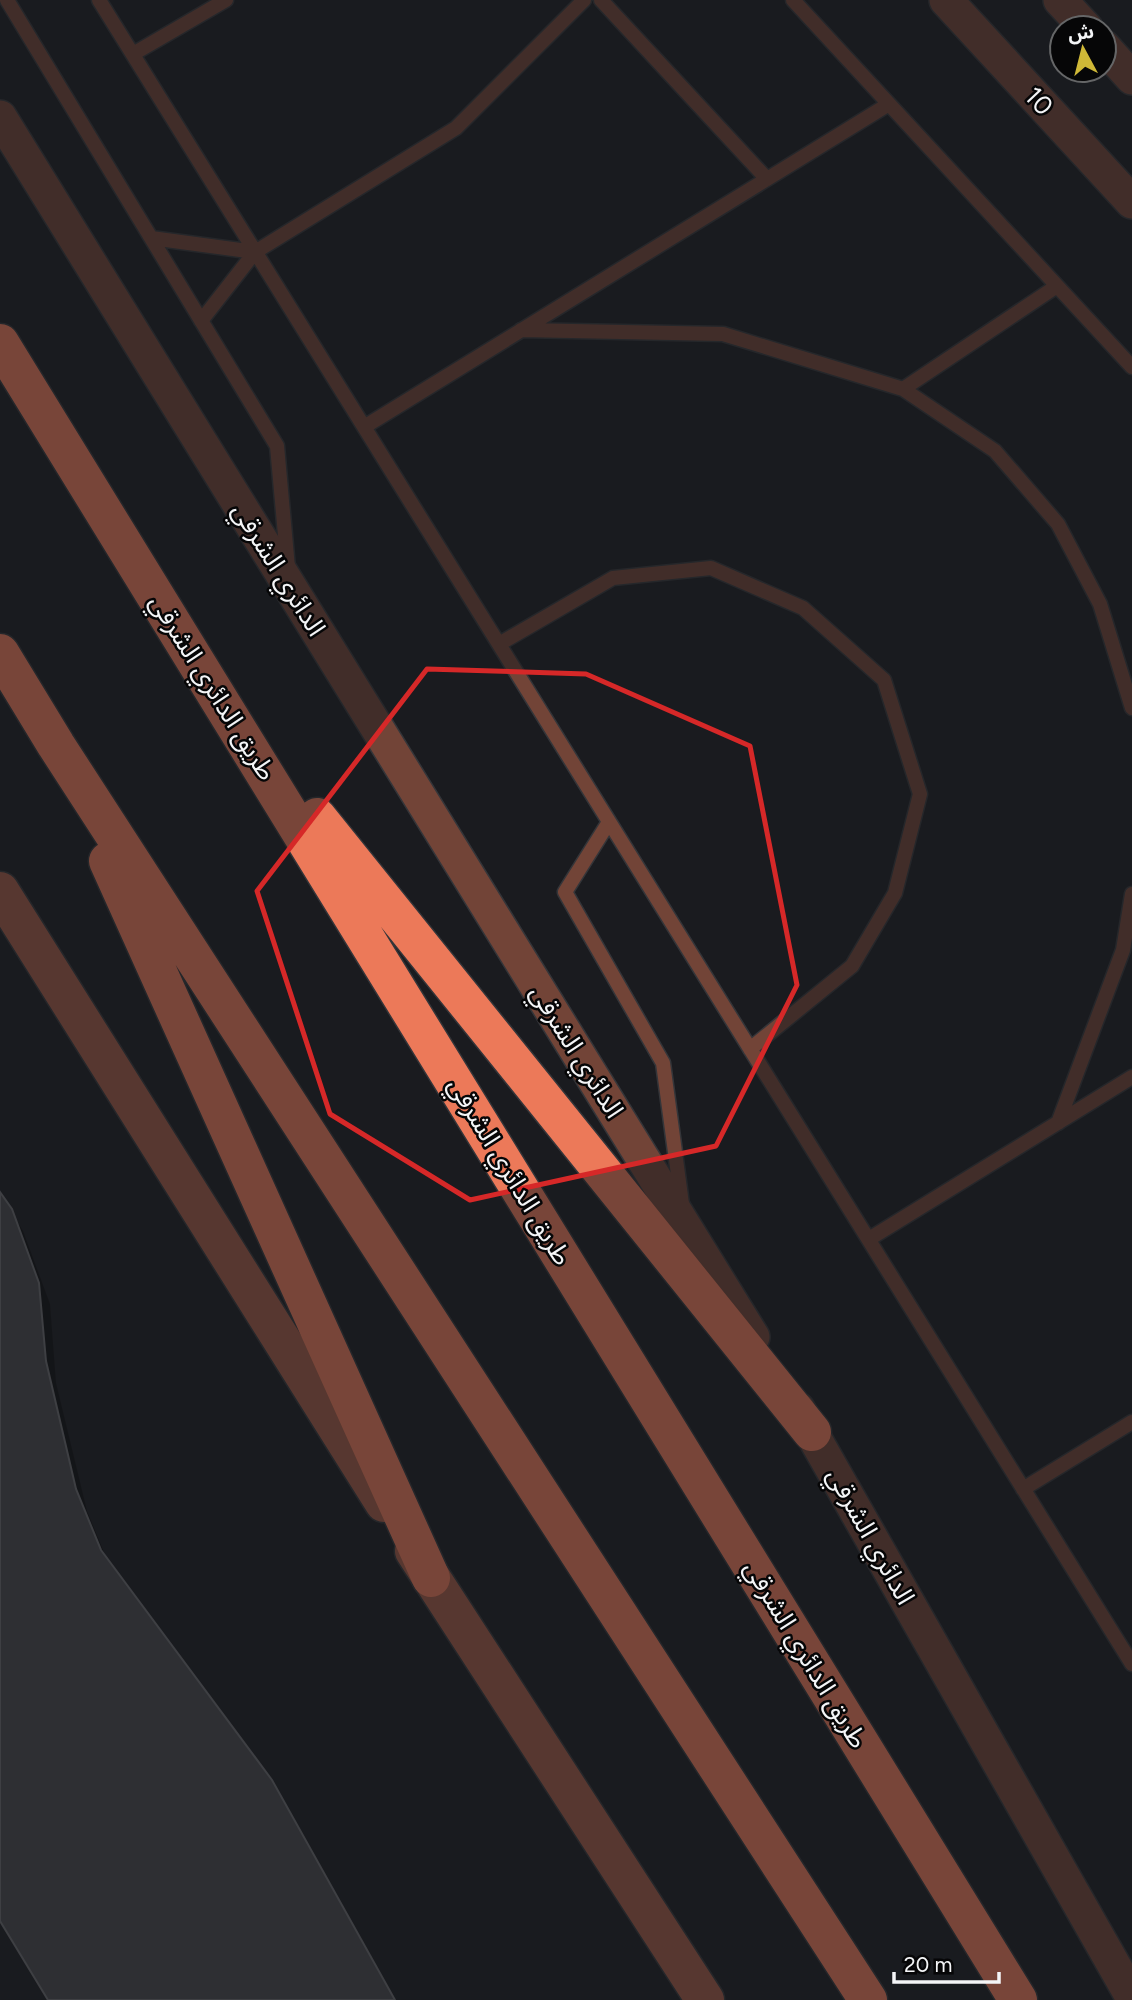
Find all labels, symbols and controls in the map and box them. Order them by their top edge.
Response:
north arrow [1048,14,1118,84]
text: ش [1067,20,1095,46]
street label: 10 [1018,80,1060,122]
street label: الدائري الشرقي [222,496,333,644]
street label: طريق الدائري الشرقي [139,588,283,788]
street label: الدائري الشرقي [520,978,631,1126]
street label: طريق الدائري الشرقي [438,1071,579,1273]
street label: الدائري الشرقي [817,1462,922,1612]
street label: طريق الدائري الشرقي [734,1554,875,1756]
scale bar [894,1940,999,1984]
text: 20 m [904,1952,952,1977]

